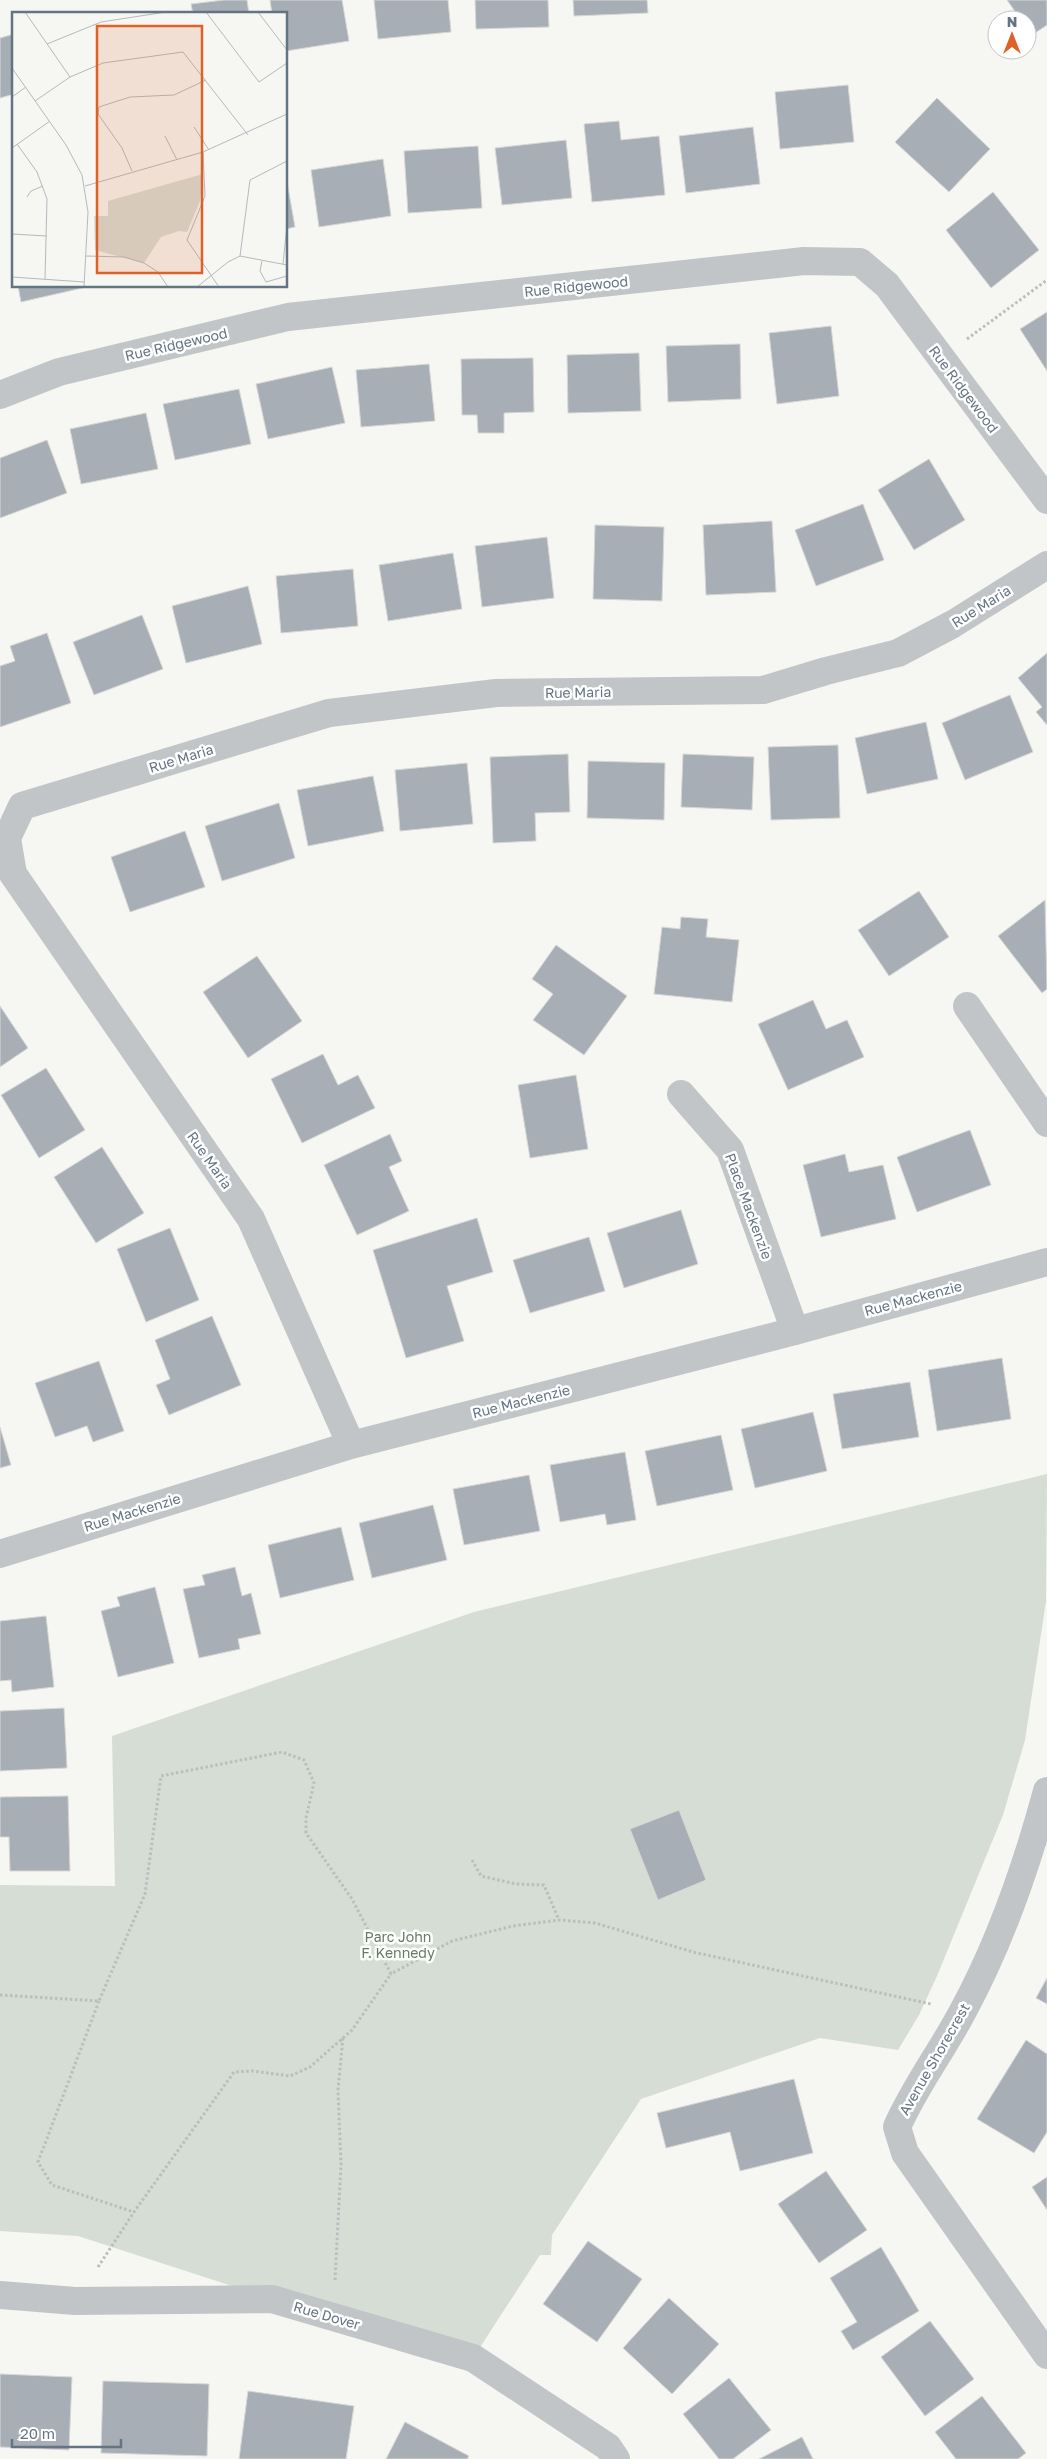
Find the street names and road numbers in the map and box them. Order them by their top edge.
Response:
street label: Rue Ridgewood [523,272,629,300]
street label: Rue Ridgewood [123,324,229,364]
street label: Rue Ridgewood [926,342,1002,436]
street label: Rue Maria [948,581,1014,631]
street label: Rue Maria [545,683,611,701]
street label: Rue Maria [147,740,215,776]
street label: Rue Maria [184,1128,236,1192]
street label: Place Mackenzie [722,1151,776,1261]
street label: Rue Mackenzie [862,1277,964,1319]
street label: Rue Mackenzie [470,1381,572,1421]
street label: Rue Mackenzie [82,1489,182,1535]
street label: Avenue Shorecrest [895,2000,973,2118]
street label: Rue Dover [292,2297,363,2333]

